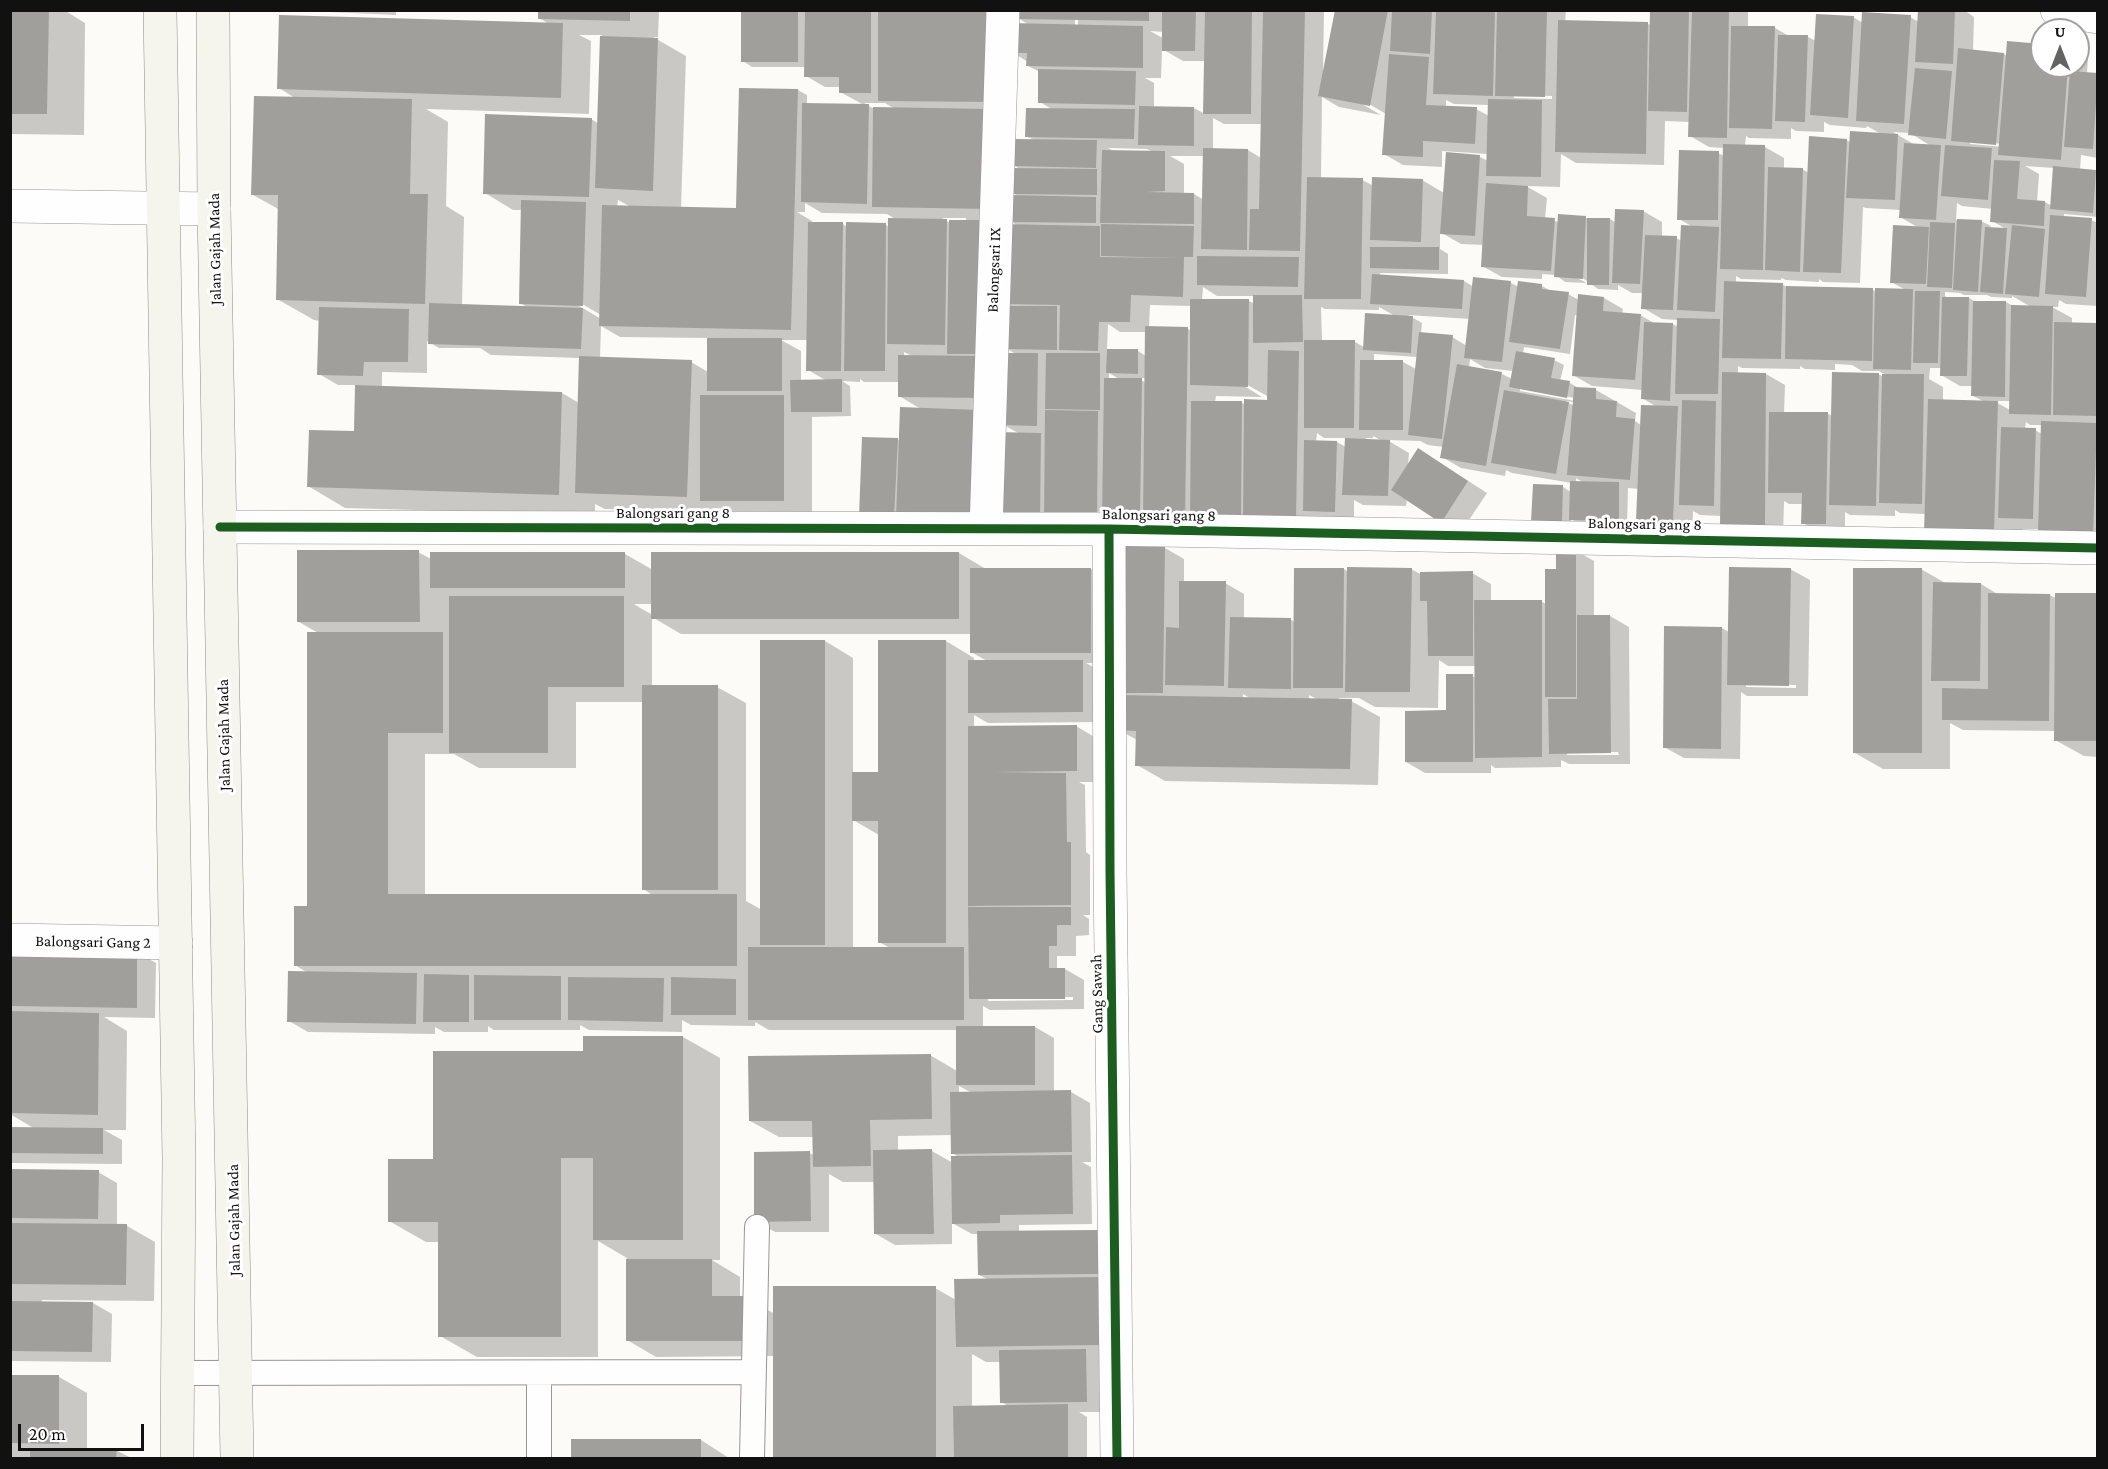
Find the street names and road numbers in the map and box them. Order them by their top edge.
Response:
street label: Jalan Gajah Mada [204,193,226,305]
street label: Balongsari IX [983,227,1005,313]
street label: Balongsari gang 8 [616,503,730,523]
street label: Balongsari gang 8 [1102,504,1216,526]
street label: Balongsari gang 8 [1588,513,1702,535]
street label: Jalan Gajah Mada [213,679,235,791]
street label: Balongsari Gang 2 [35,931,151,953]
street label: Gang Sawah [1087,954,1107,1034]
street label: Jalan Gajah Mada [223,1164,245,1276]

